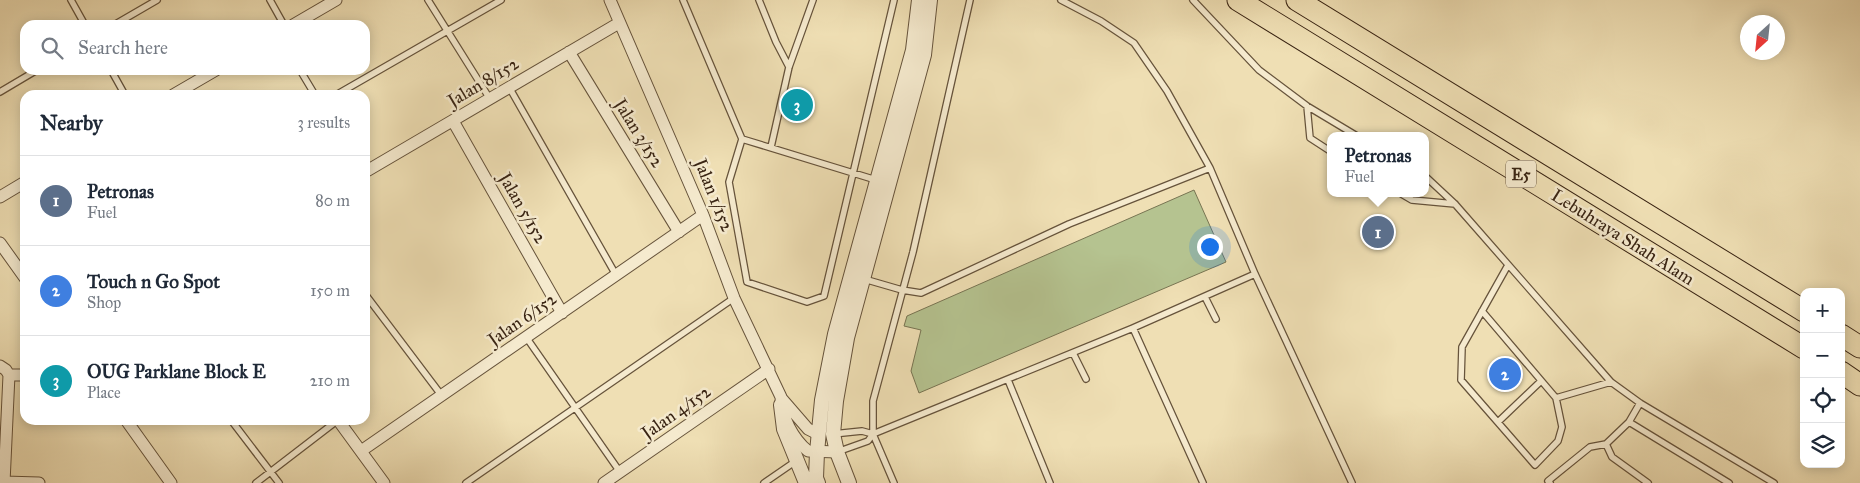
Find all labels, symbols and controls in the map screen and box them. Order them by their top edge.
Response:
north arrow [1740,15,1785,60]
search box [20,20,370,75]
icon: search [38,34,66,62]
text: Search here [78,36,168,59]
street label: Jalan 8/152 [442,52,523,114]
pin: 3 [781,86,813,124]
street label: Jalan 3/152 [607,93,669,172]
text: Nearby [40,110,103,136]
text: 3 results [297,113,350,132]
popup [1327,132,1429,197]
text: Petronas [1344,144,1412,167]
street label: Jalan 1/152 [688,153,739,235]
road number: E5 [1506,160,1536,188]
street label: Jalan 5/152 [492,167,552,248]
text: Fuel [1344,167,1374,186]
text: Petronas [87,180,154,203]
street label: Lebuhraya Shah Alam [1547,184,1699,290]
text: 1 [53,191,59,210]
text: 80 m [315,191,350,210]
text: Fuel [87,203,117,222]
pin: 1 [1362,213,1394,251]
your location [1197,234,1223,260]
text: Touch n Go Spot [87,270,220,293]
text: 2 [52,281,60,300]
text: 150 m [310,281,350,300]
street label: Jalan 6/152 [482,287,561,353]
map controls [1800,288,1845,468]
button: + [1800,288,1845,333]
text: Shop [87,293,121,312]
button: − [1800,333,1845,378]
pin: 2 [1489,355,1521,393]
text: OUG Parklane Block E [87,360,266,383]
text: 3 [53,371,59,390]
text: 210 m [310,371,350,390]
button: locate [1800,378,1845,423]
street label: Jalan 4/152 [635,380,716,446]
text: Place [87,383,121,402]
button: layers [1800,423,1845,468]

